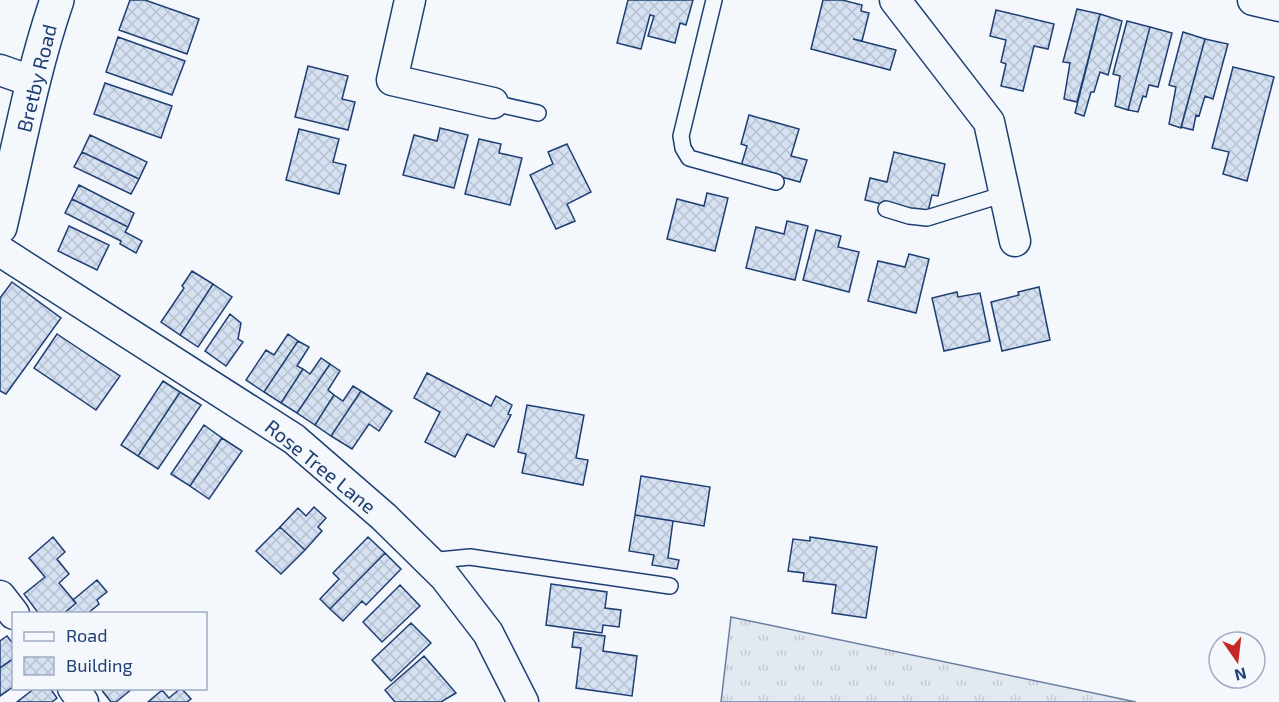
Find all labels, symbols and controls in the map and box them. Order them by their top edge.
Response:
street label: Bretby Road [11,21,61,135]
street label: Rose Tree Lane [261,414,381,518]
legend [12,612,207,690]
text: Road [66,624,107,646]
north arrow [1207,630,1267,690]
text: Building [66,654,133,676]
text: N [1233,664,1249,686]

